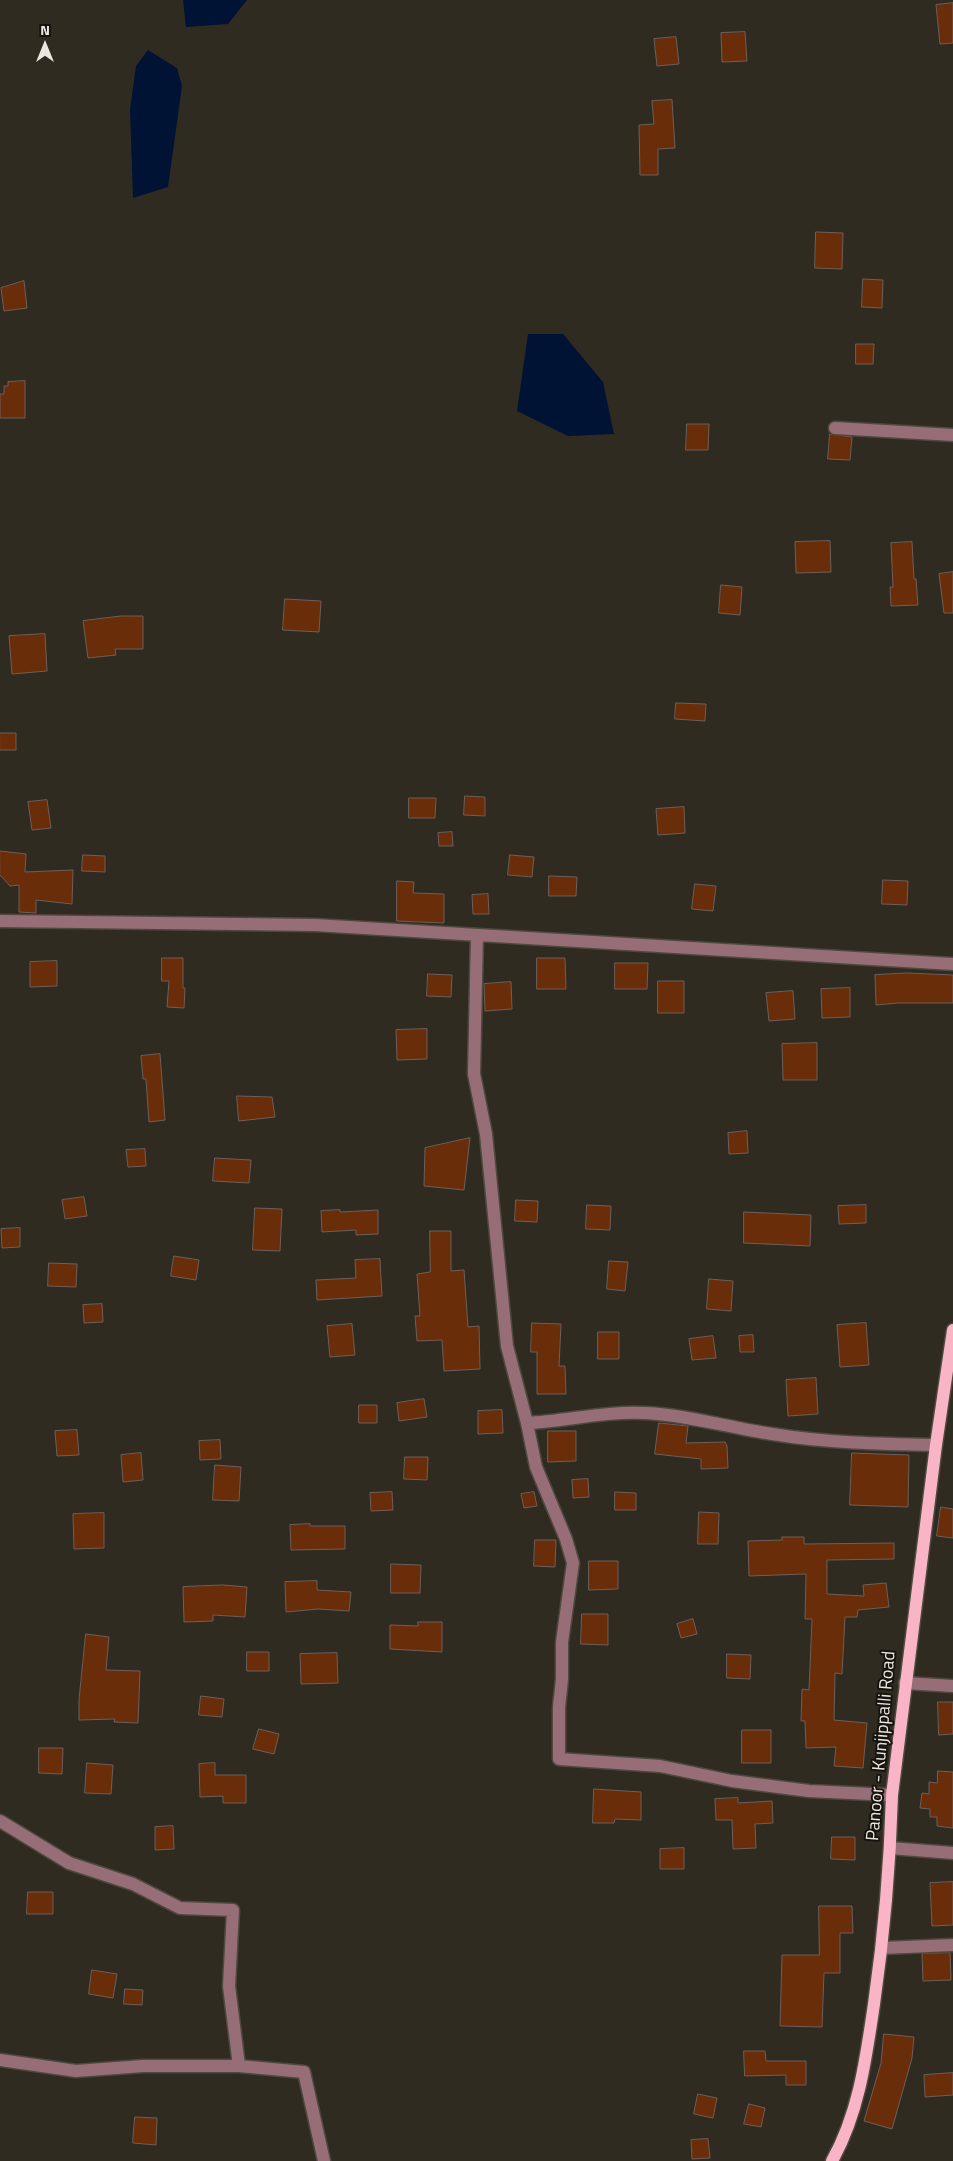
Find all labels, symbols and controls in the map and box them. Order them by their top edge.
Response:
text: N [40,19,50,40]
north arrow [20,20,70,70]
street label: Panoor - Kunjippalli Road [863,1650,901,1842]

